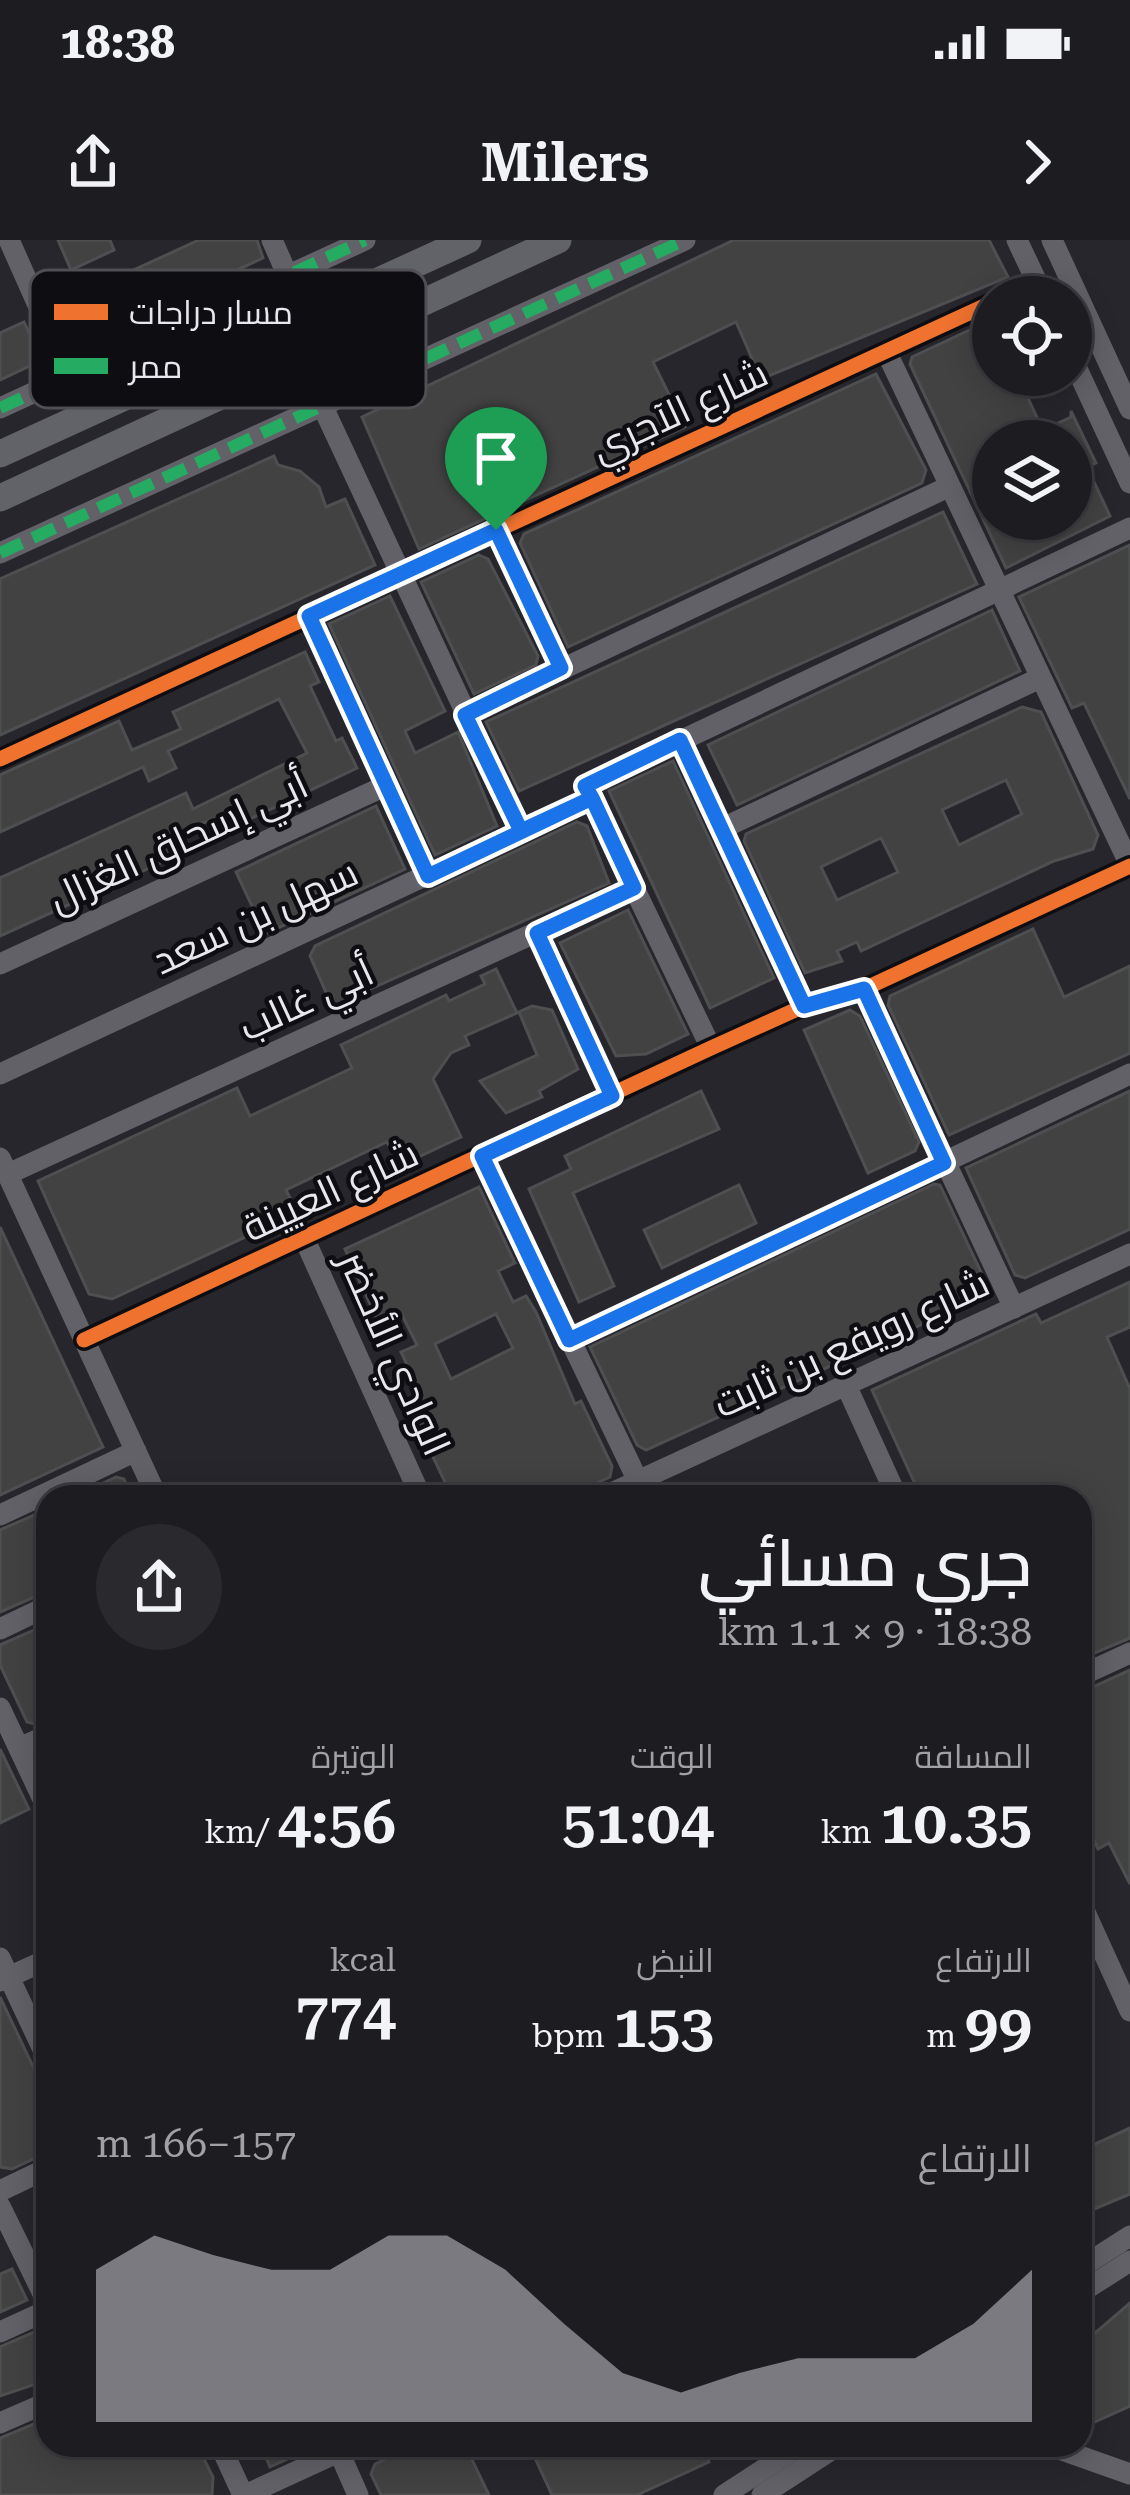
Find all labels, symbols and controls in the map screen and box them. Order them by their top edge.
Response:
text: 18:38 [60,16,175,69]
icon: share [60,129,126,195]
icon: forward [1004,129,1070,195]
text: Milers [481,131,649,194]
legend [30,270,426,408]
map controls [972,276,1092,540]
button: locate [972,276,1092,396]
text: مسار دراجات [129,293,293,332]
text: ممر [127,347,182,386]
street label: شارع الآجري [584,350,778,478]
pin [445,407,547,530]
button: layers [972,420,1092,540]
icon: arrive [463,425,529,491]
street label: أبي إسحاق الغزال [41,760,318,928]
street label: سهل بن سعد [146,849,365,984]
street label: أبي غالب [231,947,384,1057]
street label: شارع العيينة [235,1130,427,1254]
street label: الوادي الأخضر [321,1242,460,1466]
street label: شارع رويفع بن ثابت [706,1260,998,1431]
button: share [96,1524,222,1650]
text: جري مسائي [698,1525,1032,1602]
text: 18:38 · 9 × 1.1 km [718,1609,1032,1655]
text: الوتيرة [311,1737,396,1776]
text: الوقت [630,1737,714,1776]
text: المسافة [915,1737,1032,1776]
text: 4:56 [278,1787,396,1858]
text: 51:04 [562,1787,714,1858]
text: 10.35 [880,1787,1032,1858]
text: /km [204,1812,278,1851]
text: km [821,1812,880,1851]
text: kcal [330,1940,396,1979]
text: النبض [636,1941,714,1980]
text: الارتفاع [935,1941,1032,1980]
text: 774 [295,1979,396,2050]
text: 153 [613,1991,714,2062]
text: 99 [965,1991,1032,2062]
text: bpm [532,2016,613,2055]
text: m [926,2016,965,2055]
text: 157–166 m [96,2121,296,2167]
text: الارتفاع [918,2136,1032,2182]

